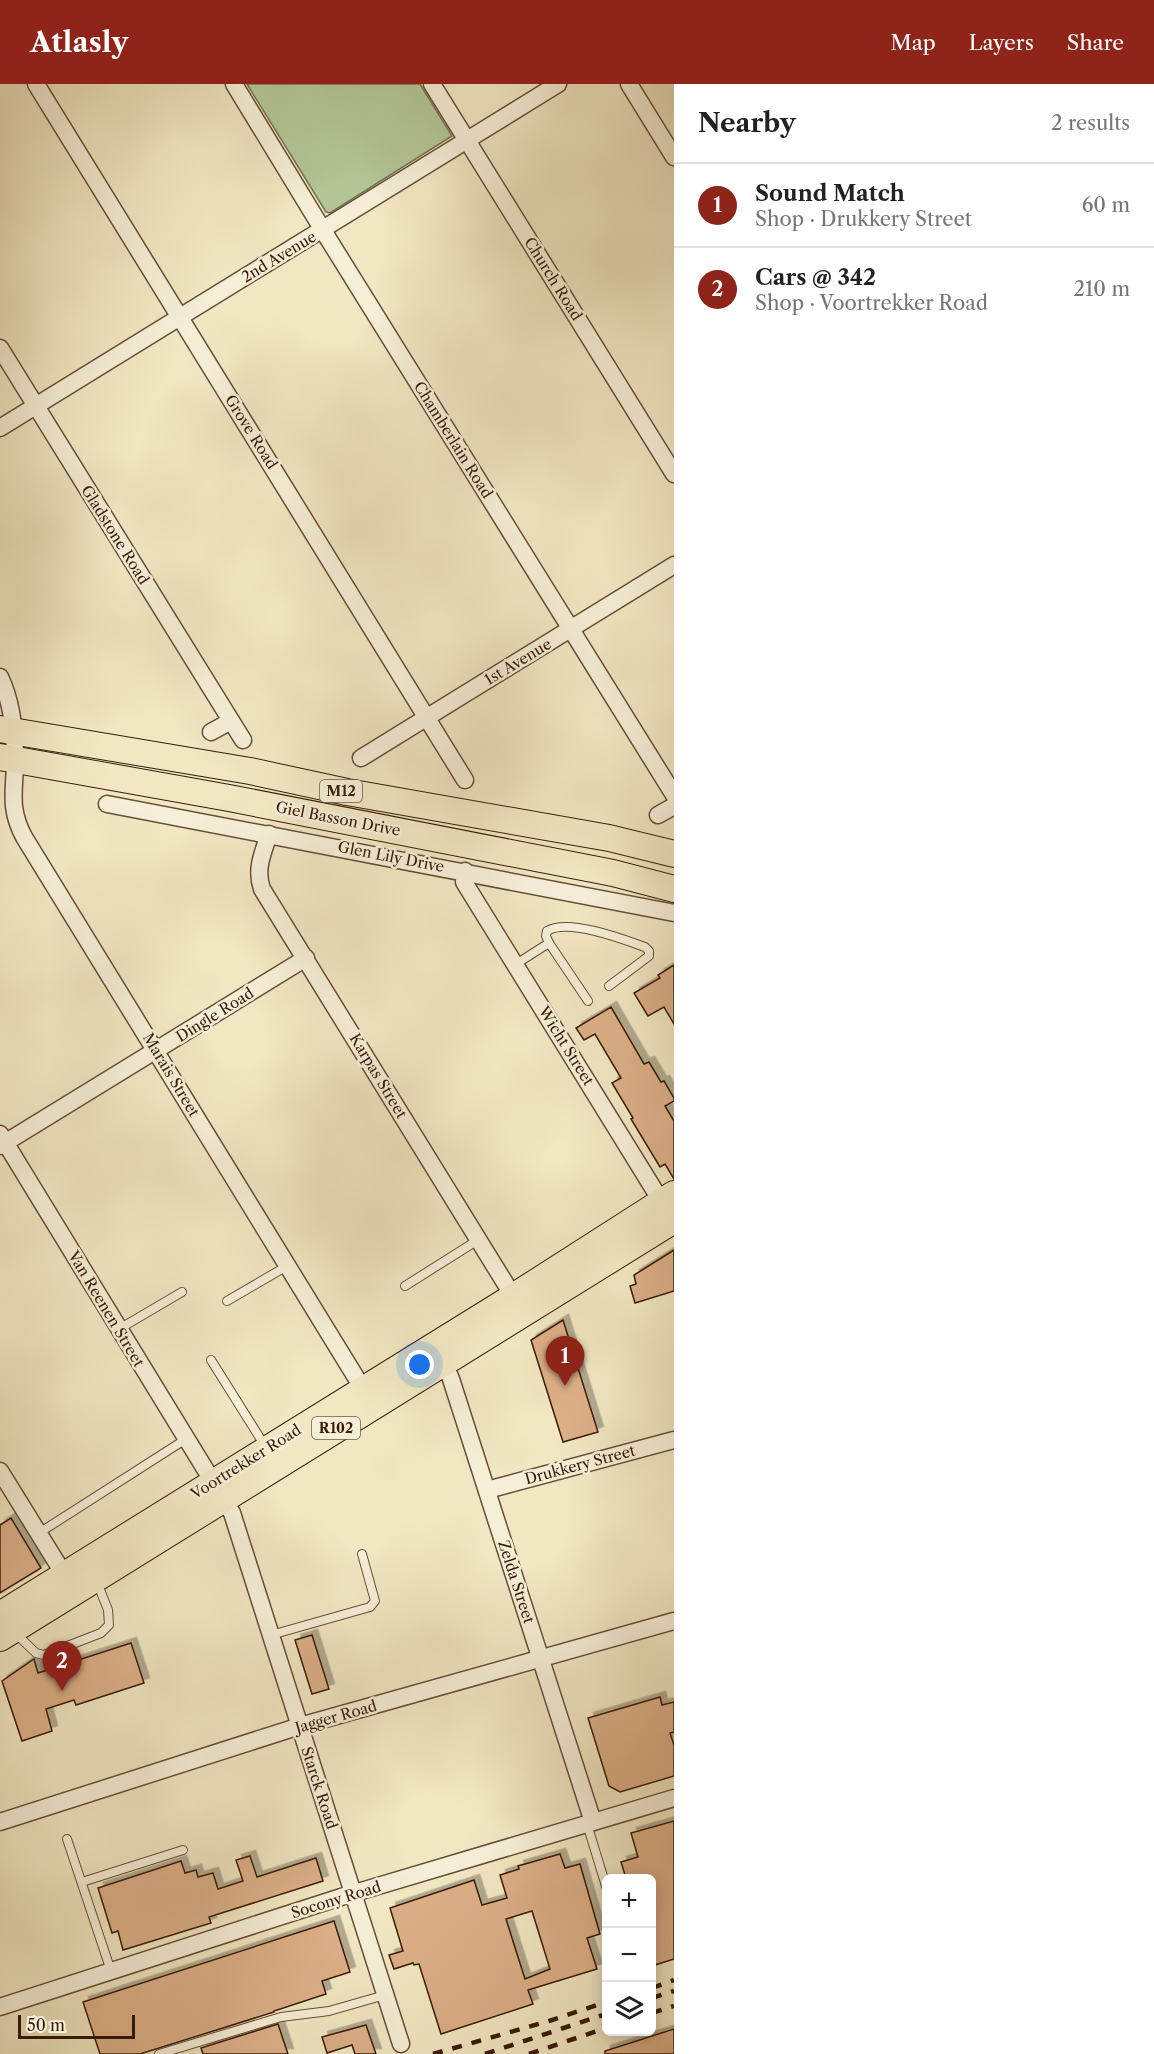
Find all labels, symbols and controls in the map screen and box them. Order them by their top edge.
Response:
text: Atlasly [30,25,129,59]
text: Map [891,30,936,55]
text: Layers [969,30,1034,55]
text: Share [1067,30,1124,55]
text: Nearby [698,107,796,139]
text: 2 results [1051,111,1130,135]
text: Sound Match [755,180,905,207]
text: 1 [713,193,722,217]
text: 60 m [1082,193,1130,217]
text: Shop · Drukkery Street [755,207,972,231]
street label: 2nd Avenue [238,227,320,286]
street label: Church Road [520,234,587,324]
text: Cars @ 342 [755,264,876,291]
text: 2 [712,277,723,301]
text: 210 m [1073,277,1130,301]
text: Shop · Voortrekker Road [755,291,988,315]
street label: Chamberlain Road [410,378,497,502]
street label: Grove Road [221,391,282,472]
street label: Gladstone Road [77,482,154,588]
street label: 1st Avenue [481,634,555,689]
road number: M12 [320,780,362,802]
street label: Giel Basson Drive [274,797,402,840]
street label: Glen Lily Drive [336,837,446,876]
street label: Dingle Road [172,983,257,1046]
street label: Wicht Street [534,1002,599,1090]
street label: Marais Street [139,1029,204,1121]
street label: Karpas Street [346,1030,412,1122]
street label: Van Reenen Street [64,1246,149,1371]
pin: 1 [546,1336,584,1386]
your location [405,1350,434,1379]
road number: R102 [312,1417,360,1439]
street label: Voortrekker Road [186,1420,304,1504]
street label: Drukkery Street [523,1440,638,1488]
street label: Zelda Street [494,1538,539,1627]
pin: 2 [42,1642,82,1691]
street label: Jagger Road [291,1696,379,1738]
street label: Starck Road [297,1744,342,1832]
map controls [602,1874,656,2036]
button: + [602,1874,656,1928]
street label: Socony Road [288,1877,383,1922]
button: − [602,1928,656,1982]
button: layers [602,1982,656,2036]
scale bar [18,2012,135,2040]
text: 50 m [27,2015,65,2035]

